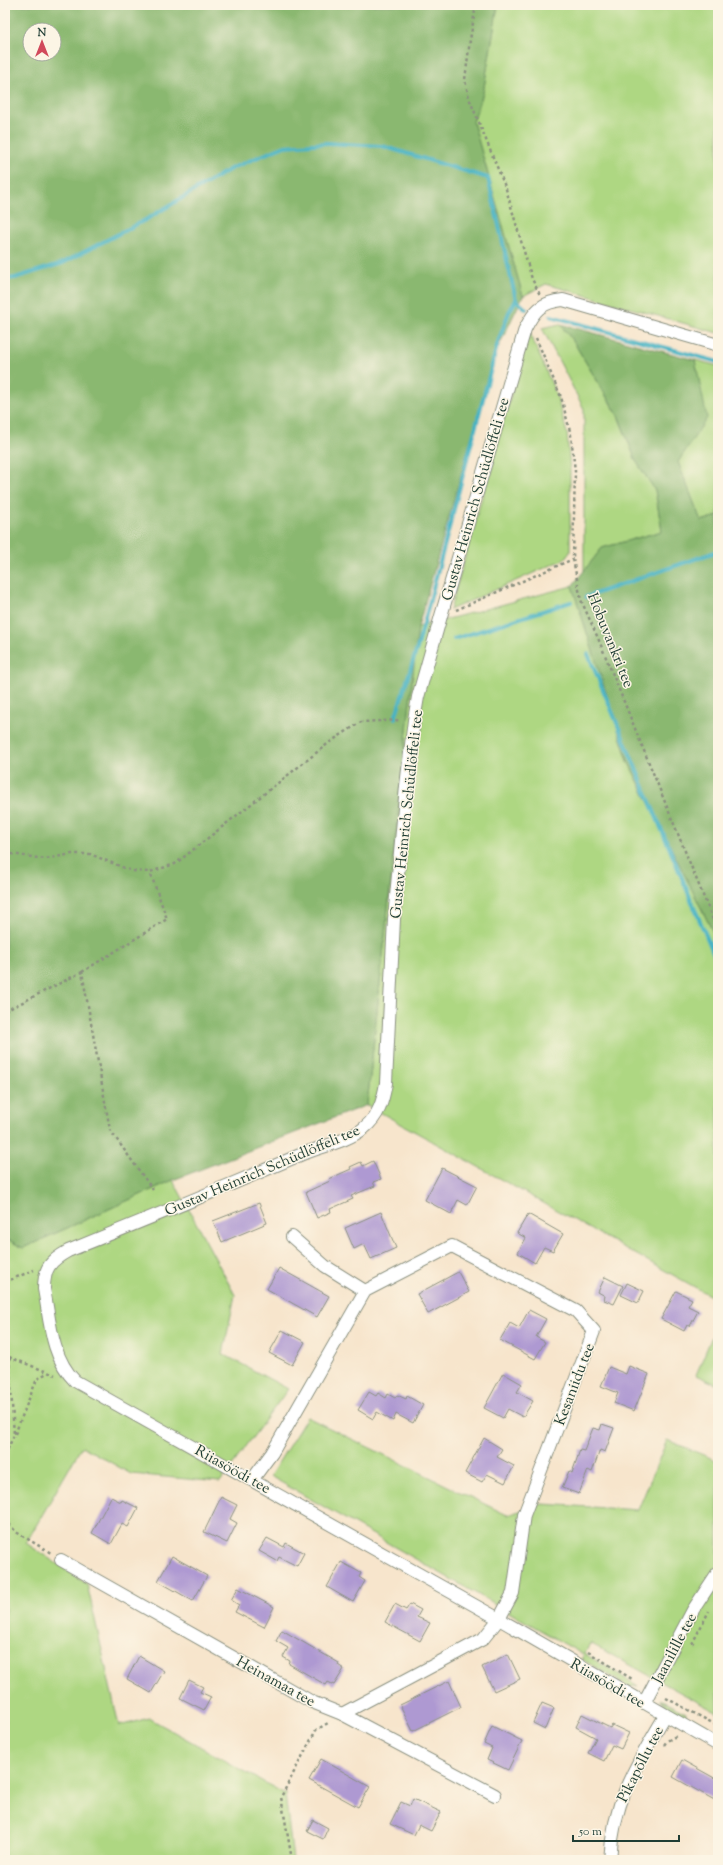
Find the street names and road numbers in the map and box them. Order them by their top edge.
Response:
street label: Gustav Heinrich Schüdlöffeli tee [437,396,516,603]
street label: Hobuvankri tee [581,590,638,691]
street label: Gustav Heinrich Schüdlöffeli tee [386,709,429,920]
street label: Gustav Heinrich Schüdlöffeli tee [162,1121,363,1222]
street label: Kesaniidu tee [550,1340,601,1429]
street label: Riiasöödi tee [191,1441,274,1500]
street label: Jaanilille tee [647,1610,703,1689]
street label: Heinamaa tee [232,1652,319,1713]
street label: Riiasöödi tee [566,1654,649,1714]
street label: Pikapõllu tee [613,1723,670,1806]

